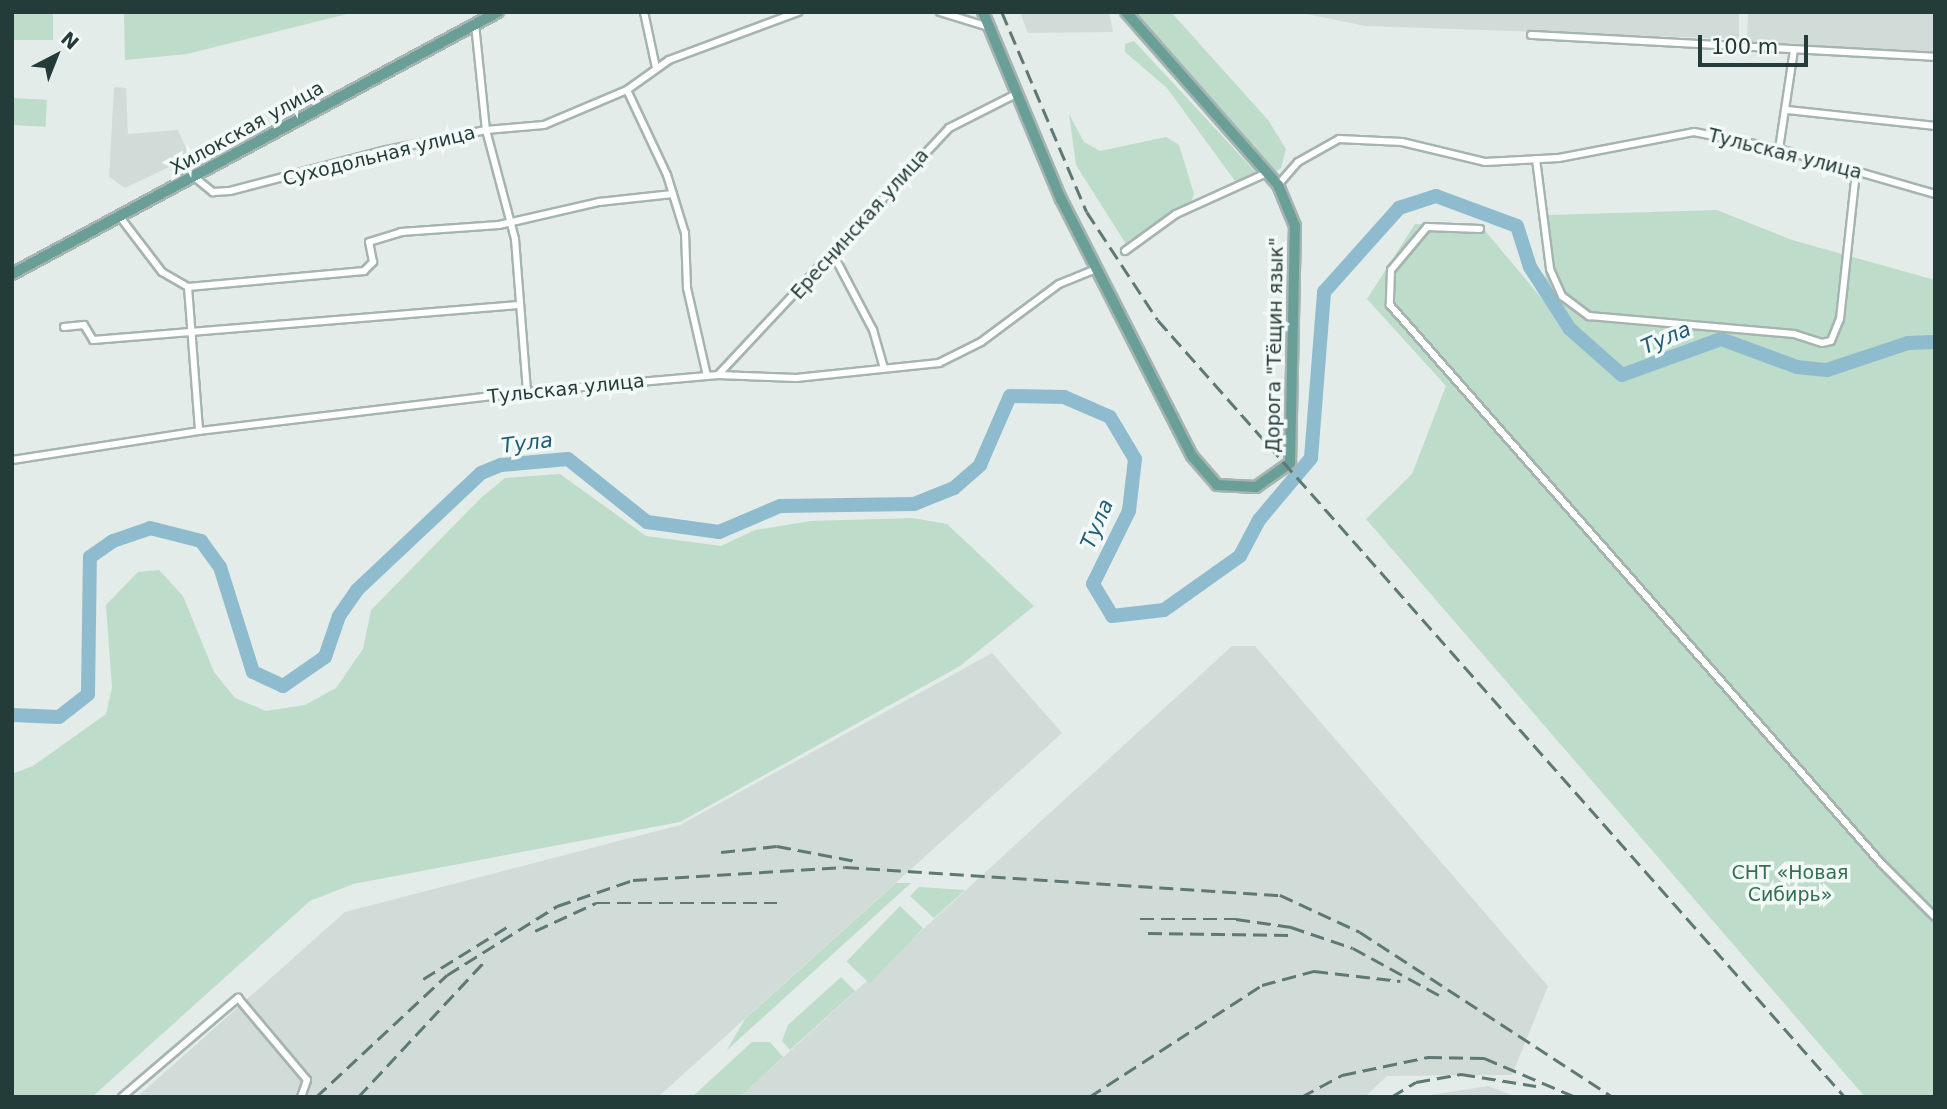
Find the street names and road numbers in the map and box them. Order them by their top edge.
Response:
street label: Хилокская улица [166,76,328,180]
street label: Суходольная улица [281,121,477,191]
street label: Тульская улица [1706,124,1864,184]
street label: Ереснинская улица [786,144,934,304]
street label: Дорога "Тёщин язык" [1262,237,1288,453]
street label: Тульская улица [486,369,646,409]

